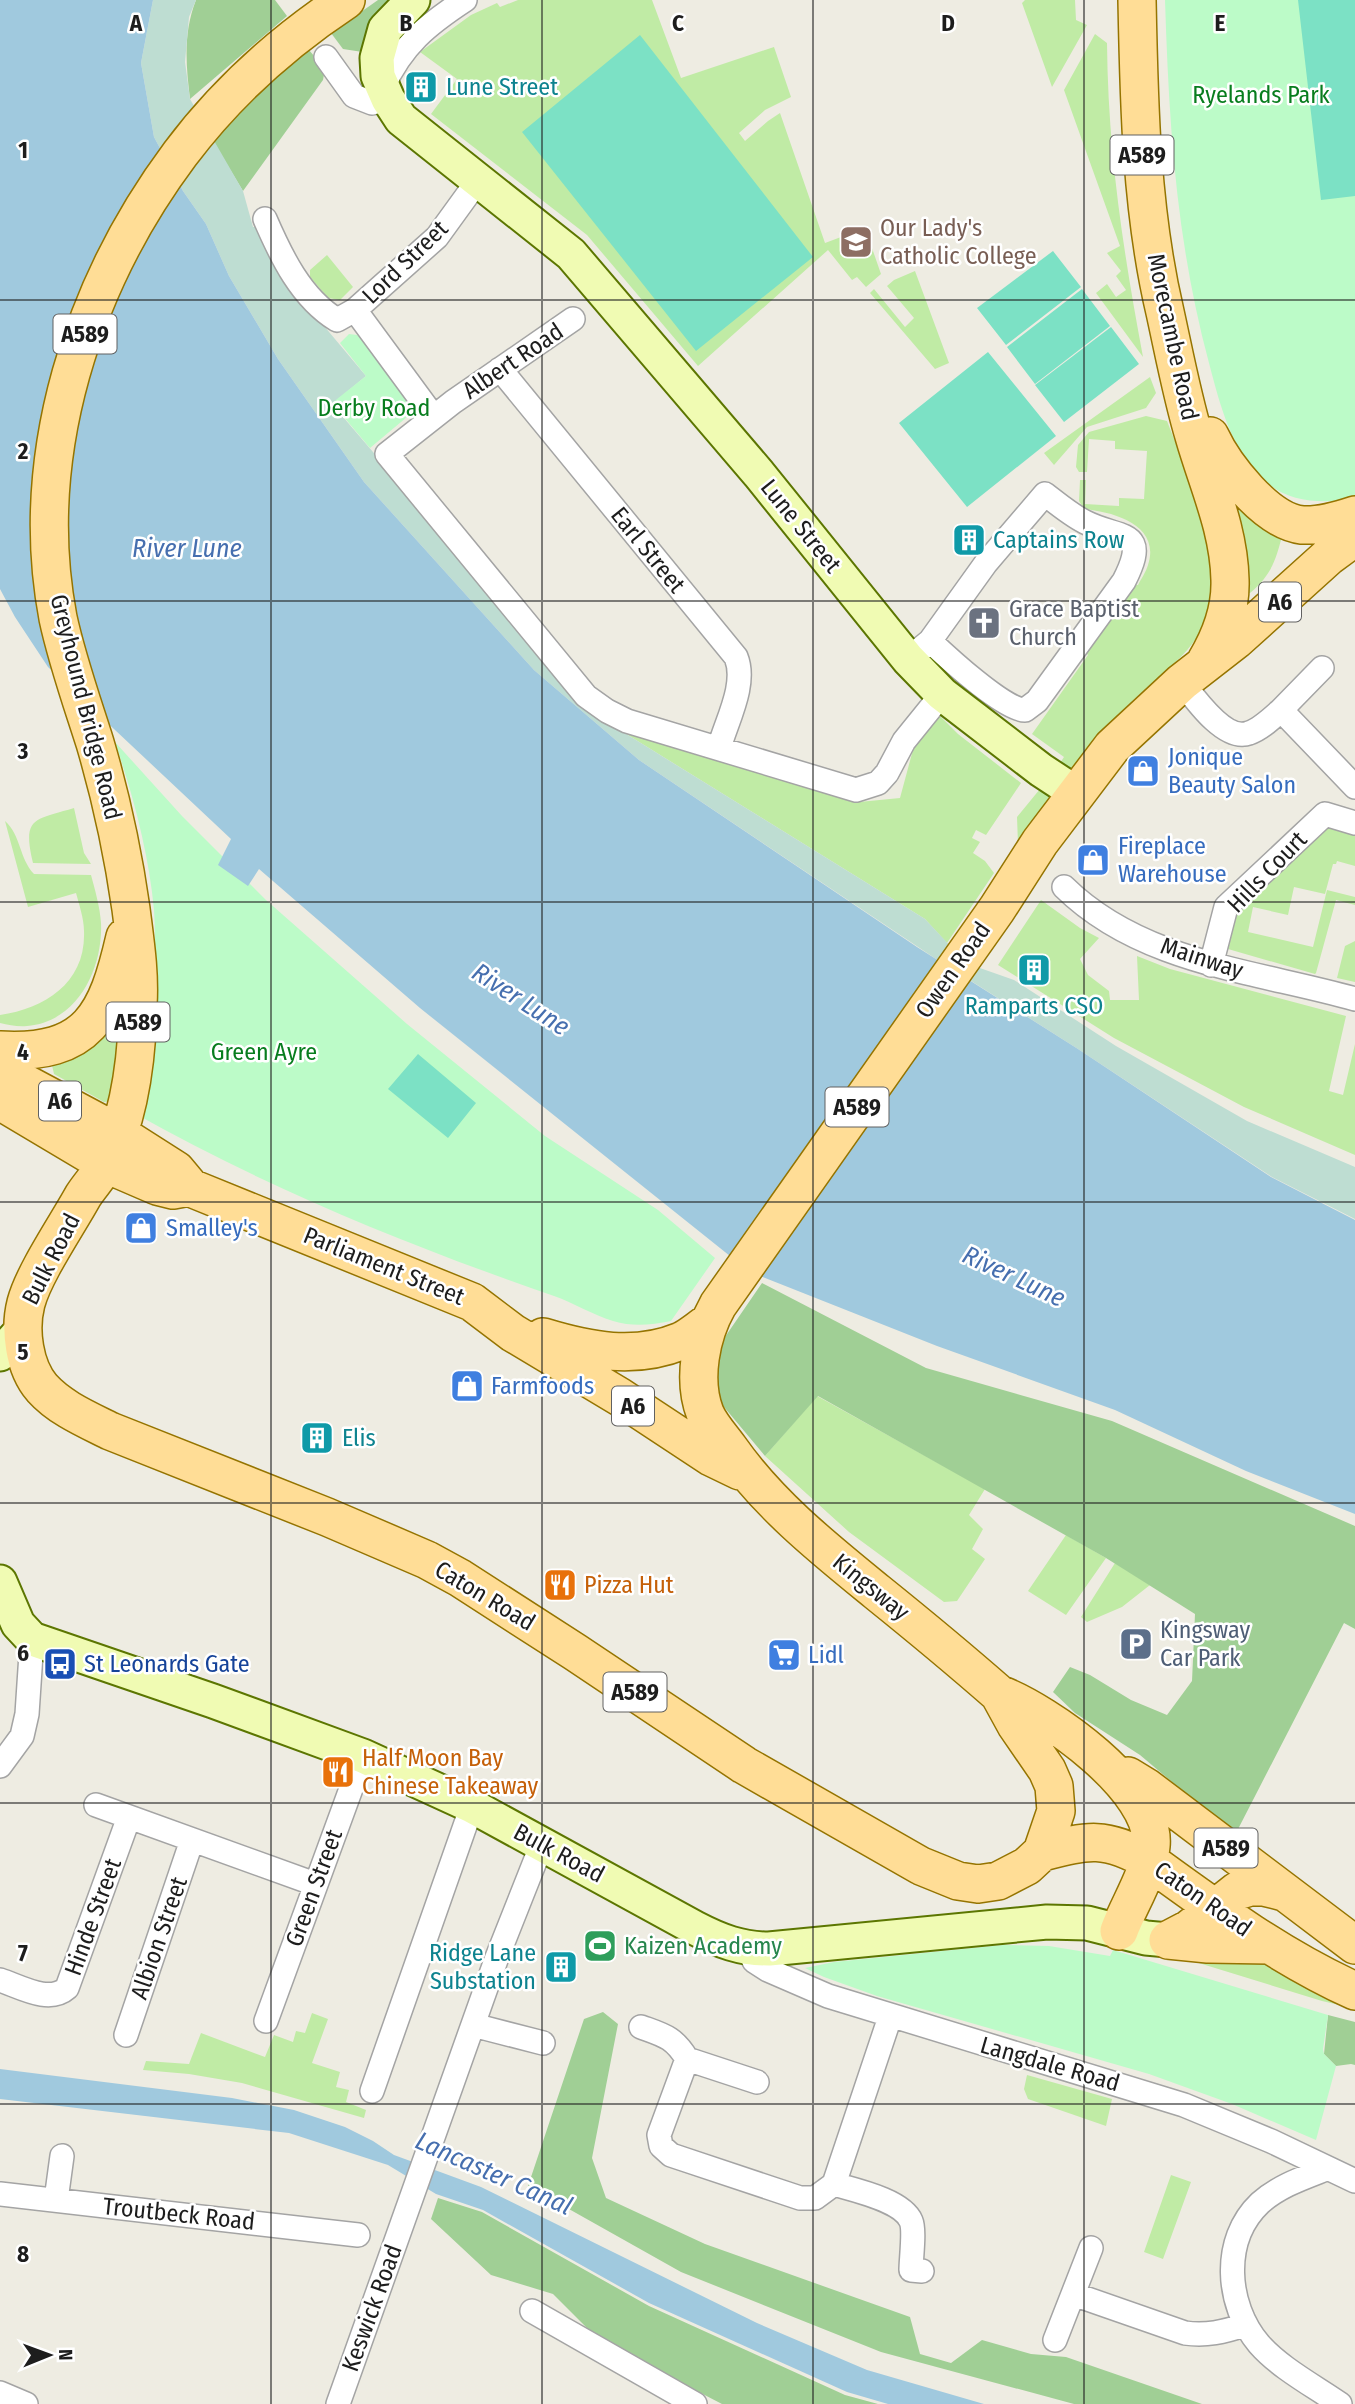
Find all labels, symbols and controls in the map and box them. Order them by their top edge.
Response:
text: A [129,9,143,37]
text: B [400,9,413,37]
text: C [672,9,684,37]
text: D [941,9,955,37]
text: E [1215,9,1226,37]
building icon: Lune Street [402,68,440,106]
place label: Lune Street [446,73,558,101]
park label: Ryelands Park [1192,81,1331,109]
text: 1 [18,136,28,164]
road number: A589 [1110,136,1174,174]
street label: Lord Street [356,214,454,310]
place label: Our Lady's Catholic College [880,214,1037,270]
school or university icon: Our Lady's Catholic College [837,223,875,261]
street label: Morecambe Road [1142,251,1204,423]
road number: A589 [54,314,116,354]
street label: Albert Road [457,317,569,405]
park label: Derby Road [318,394,430,422]
text: 2 [17,437,29,465]
street label: Lune Street [755,474,847,578]
street label: Earl Street [605,502,691,599]
building icon: Captains Row [950,521,988,559]
place label: Captains Row [993,526,1125,554]
water label: River Lune [132,533,242,564]
road number: A6 [1259,582,1301,622]
street label: Greyhound Bridge Road [44,591,128,823]
place label: Grace Baptist Church [1009,595,1139,651]
church icon: Grace Baptist Church [965,604,1003,642]
text: 3 [17,737,29,765]
place label: Jonique Beauty Salon [1168,743,1296,799]
shop icon: Jonique Beauty Salon [1124,752,1162,790]
street label: Hills Court [1221,825,1313,919]
place label: Fireplace Warehouse [1118,832,1227,888]
shop icon: Fireplace Warehouse [1074,841,1112,879]
street label: Owen Road [910,917,996,1023]
street label: Mainway [1157,932,1247,985]
building icon: Ramparts CSO [1015,951,1053,989]
water label: River Lune [466,957,575,1042]
place label: Ramparts CSO [965,992,1103,1020]
road number: A589 [106,1002,170,1042]
text: 4 [17,1038,29,1066]
park label: Green Ayre [211,1038,317,1066]
road number: A6 [39,1082,81,1120]
road number: A589 [826,1088,888,1126]
street label: Bulk Road [16,1209,86,1309]
shop icon: Smalley's [122,1209,160,1247]
place label: Smalley's [166,1214,258,1242]
street label: Parliament Street [299,1221,469,1311]
water label: River Lune [957,1239,1070,1314]
text: 5 [17,1338,29,1366]
shop icon: Farmfoods [448,1367,486,1405]
place label: Farmfoods [491,1372,594,1400]
road number: A6 [612,1386,654,1426]
building icon: Elis [298,1419,336,1457]
place label: Elis [342,1424,376,1452]
street label: Kingsway [827,1548,915,1626]
street label: Caton Road [430,1555,540,1637]
restaurant icon: Pizza Hut [541,1566,579,1604]
place label: Pizza Hut [584,1571,674,1599]
place label: Kingsway Car Park [1160,1616,1250,1672]
parking icon: Kingsway Car Park [1117,1625,1155,1663]
supermarket icon: Lidl [765,1636,803,1674]
text: 6 [17,1639,29,1667]
place label: Lidl [808,1641,844,1669]
bus stop icon: St Leonards Gate [41,1645,79,1683]
place label: St Leonards Gate [84,1650,250,1678]
road number: A589 [604,1672,666,1712]
place label: Half Moon Bay Chinese Takeaway [362,1744,539,1800]
restaurant icon: Half Moon Bay Chinese Takeaway [319,1753,357,1791]
street label: Bulk Road [509,1817,609,1889]
street label: Green Street [280,1826,348,1950]
road number: A589 [1194,1828,1258,1868]
street label: Hinde Street [59,1854,127,1979]
street label: Caton Road [1149,1855,1257,1943]
street label: Albion Street [125,1873,193,2003]
sports icon: Kaizen Academy [581,1927,619,1965]
place label: Kaizen Academy [624,1932,782,1960]
text: 7 [18,1939,28,1967]
place label: Ridge Lane Substation [429,1939,536,1995]
building icon: Ridge Lane Substation [542,1948,580,1986]
street label: Langdale Road [977,2031,1123,2097]
water label: Lancaster Canal [411,2125,577,2222]
street label: Troutbeck Road [102,2192,256,2236]
text: 8 [17,2240,29,2268]
street label: Keswick Road [336,2241,408,2375]
north arrow [14,2320,84,2390]
text: N [54,2349,77,2361]

